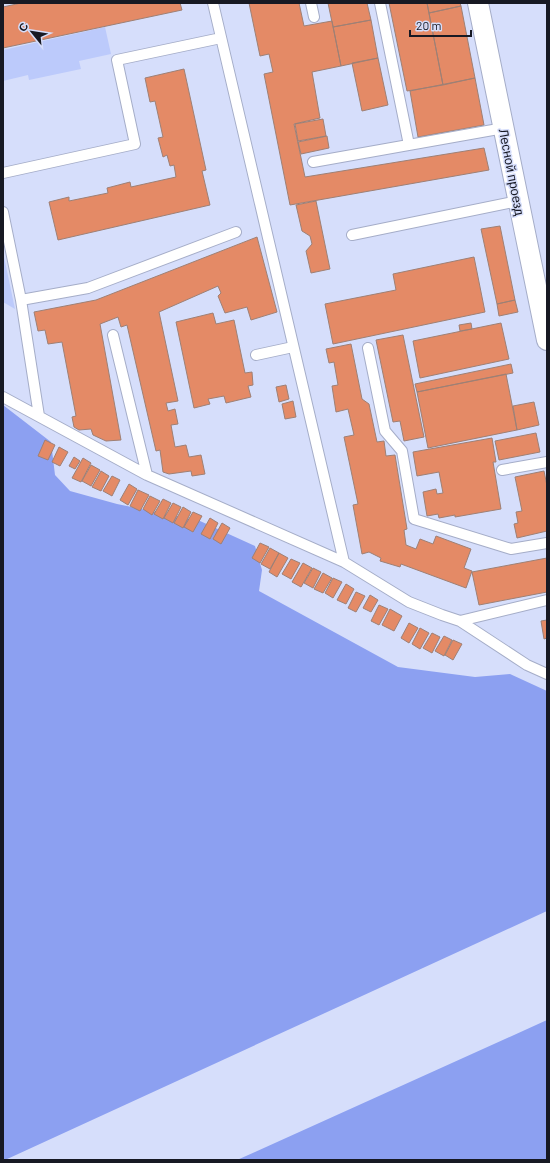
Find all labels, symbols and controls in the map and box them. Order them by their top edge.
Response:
north arrow [12,12,52,52]
scale bar [410,12,471,38]
text: 20 m [416,18,442,32]
text: С [15,20,31,33]
street label: Лесной проезд [496,127,528,217]

